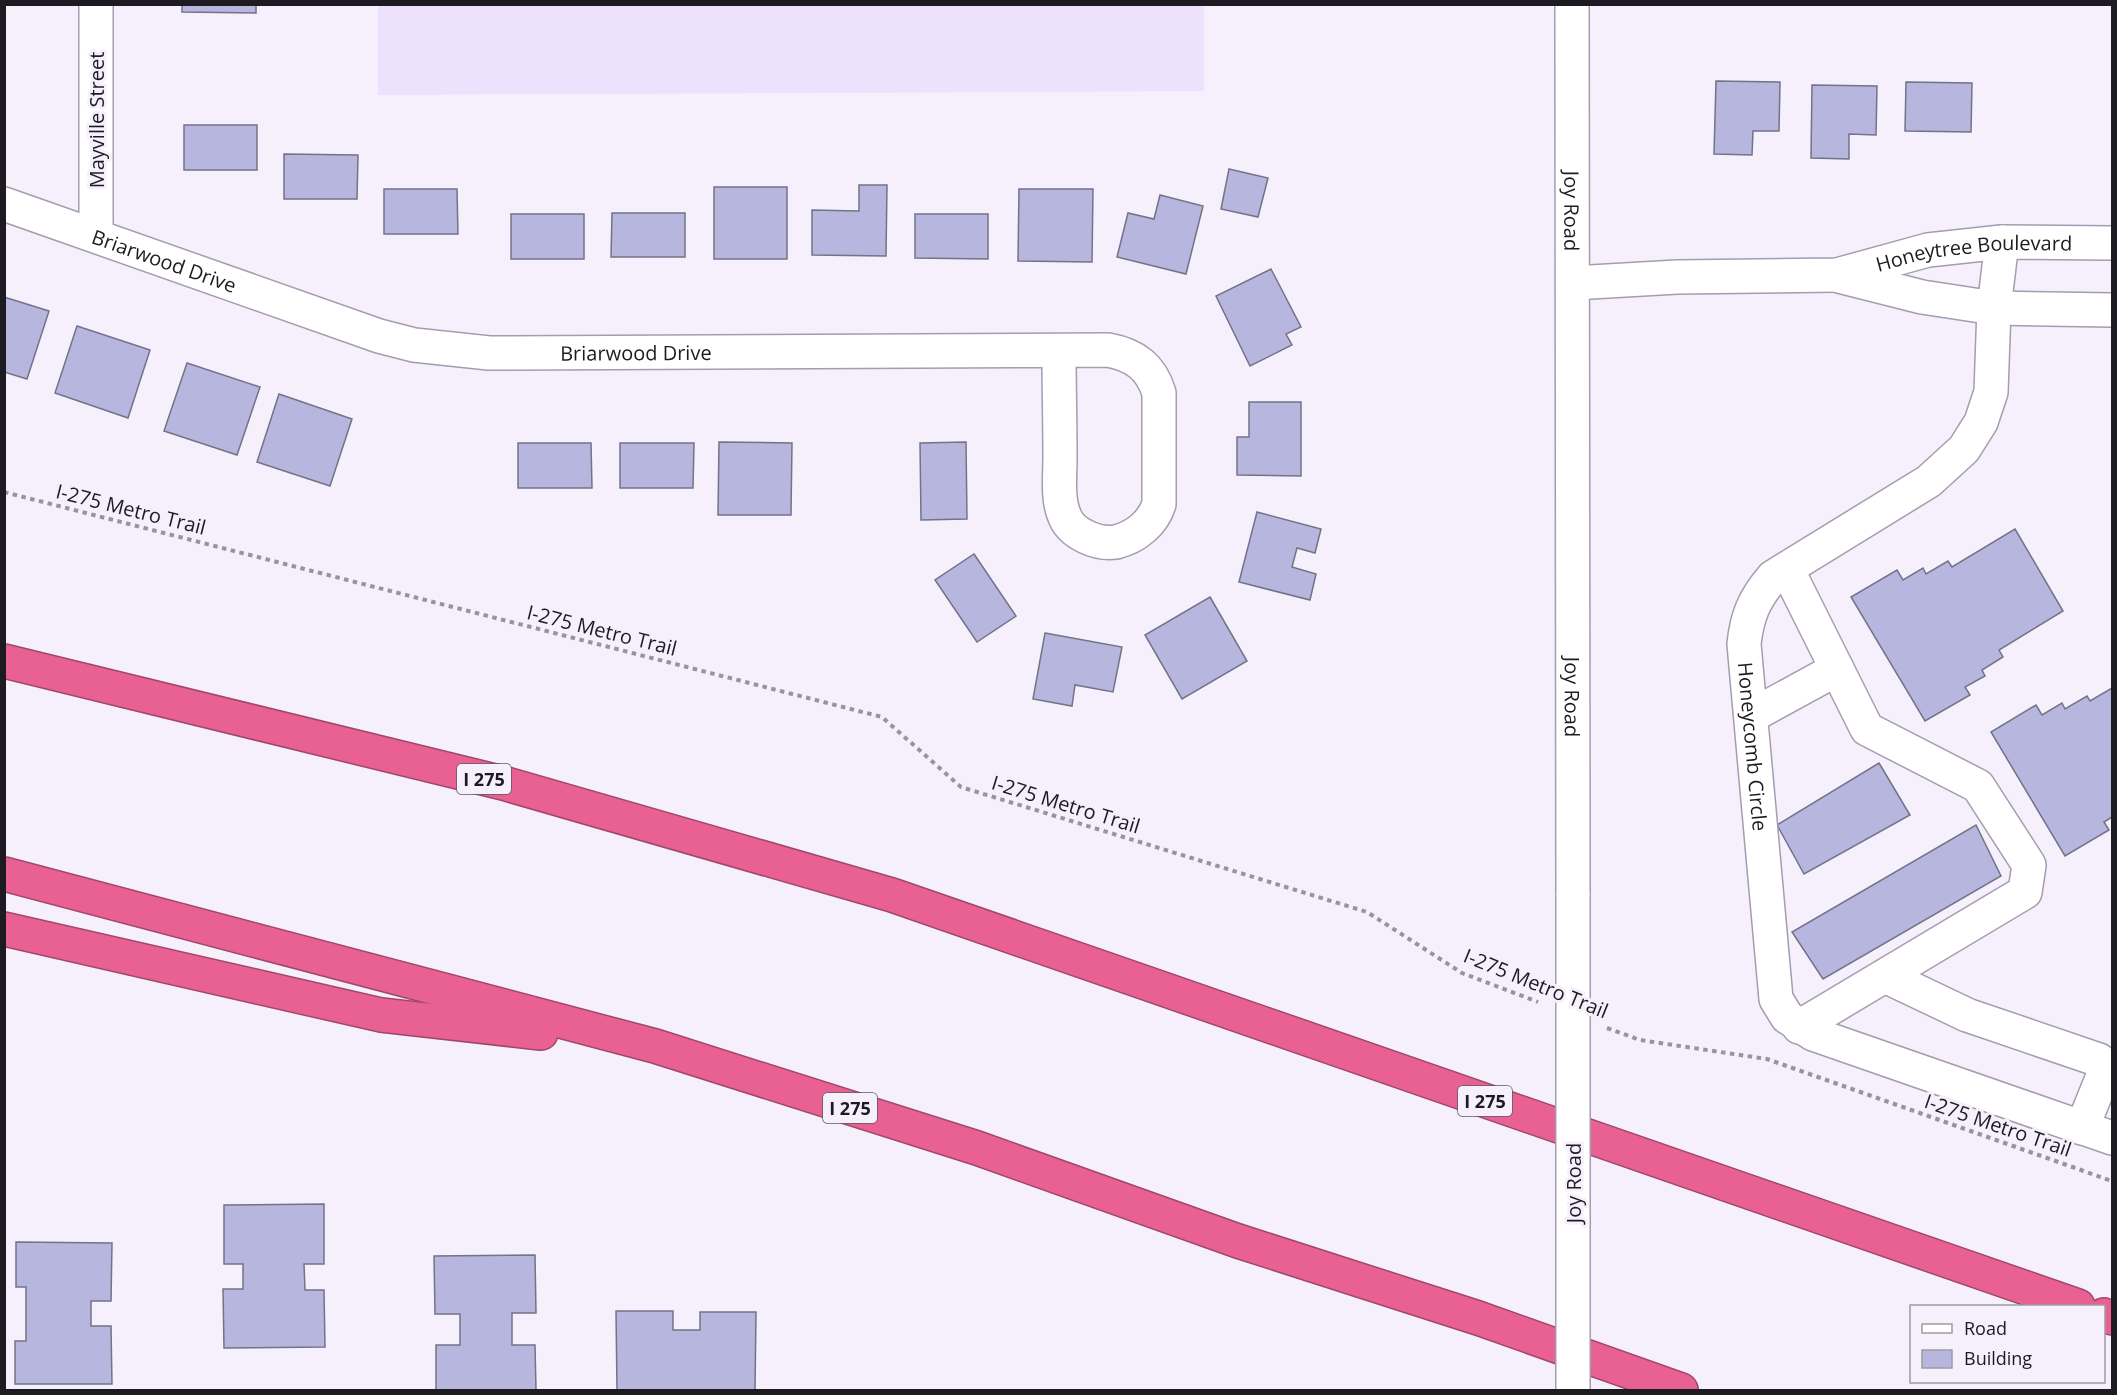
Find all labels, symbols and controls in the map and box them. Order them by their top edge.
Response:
street label: Mayville Street [83,52,110,188]
street label: Joy Road [1559,169,1586,251]
street label: Briarwood Drive [88,223,240,298]
street label: Honeytree Boulevard [1873,229,2072,277]
street label: Briarwood Drive [560,338,712,366]
street label: I-275 Metro Trail [53,477,209,541]
street label: I-275 Metro Trail [524,598,680,662]
street label: Joy Road [1559,655,1586,737]
street label: Honeycomb Circle [1732,661,1774,832]
road number: I 275 [457,764,511,794]
street label: I-275 Metro Trail [989,769,1143,839]
street label: I-275 Metro Trail [1460,942,1612,1024]
road number: I 275 [1458,1086,1512,1116]
street label: I-275 Metro Trail [1921,1087,2075,1163]
road number: I 275 [823,1093,877,1123]
street label: Joy Road [1560,1143,1587,1225]
legend [1910,1305,2105,1383]
text: Road [1964,1316,2007,1340]
text: Building [1964,1346,2032,1370]

